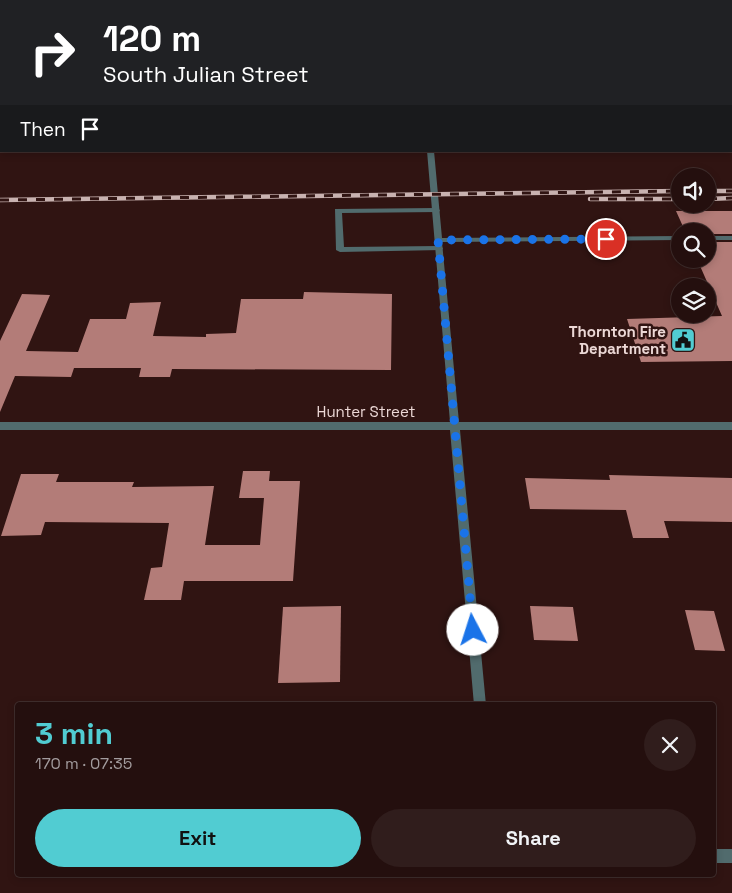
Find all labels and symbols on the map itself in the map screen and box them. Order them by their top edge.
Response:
pin [585,218,627,260]
place label: Thornton Fire Department [569,322,666,358]
public building icon: Thornton Fire Department [670,327,696,353]
street label: Hunter Street [317,402,416,421]
position arrow [446,603,498,655]

